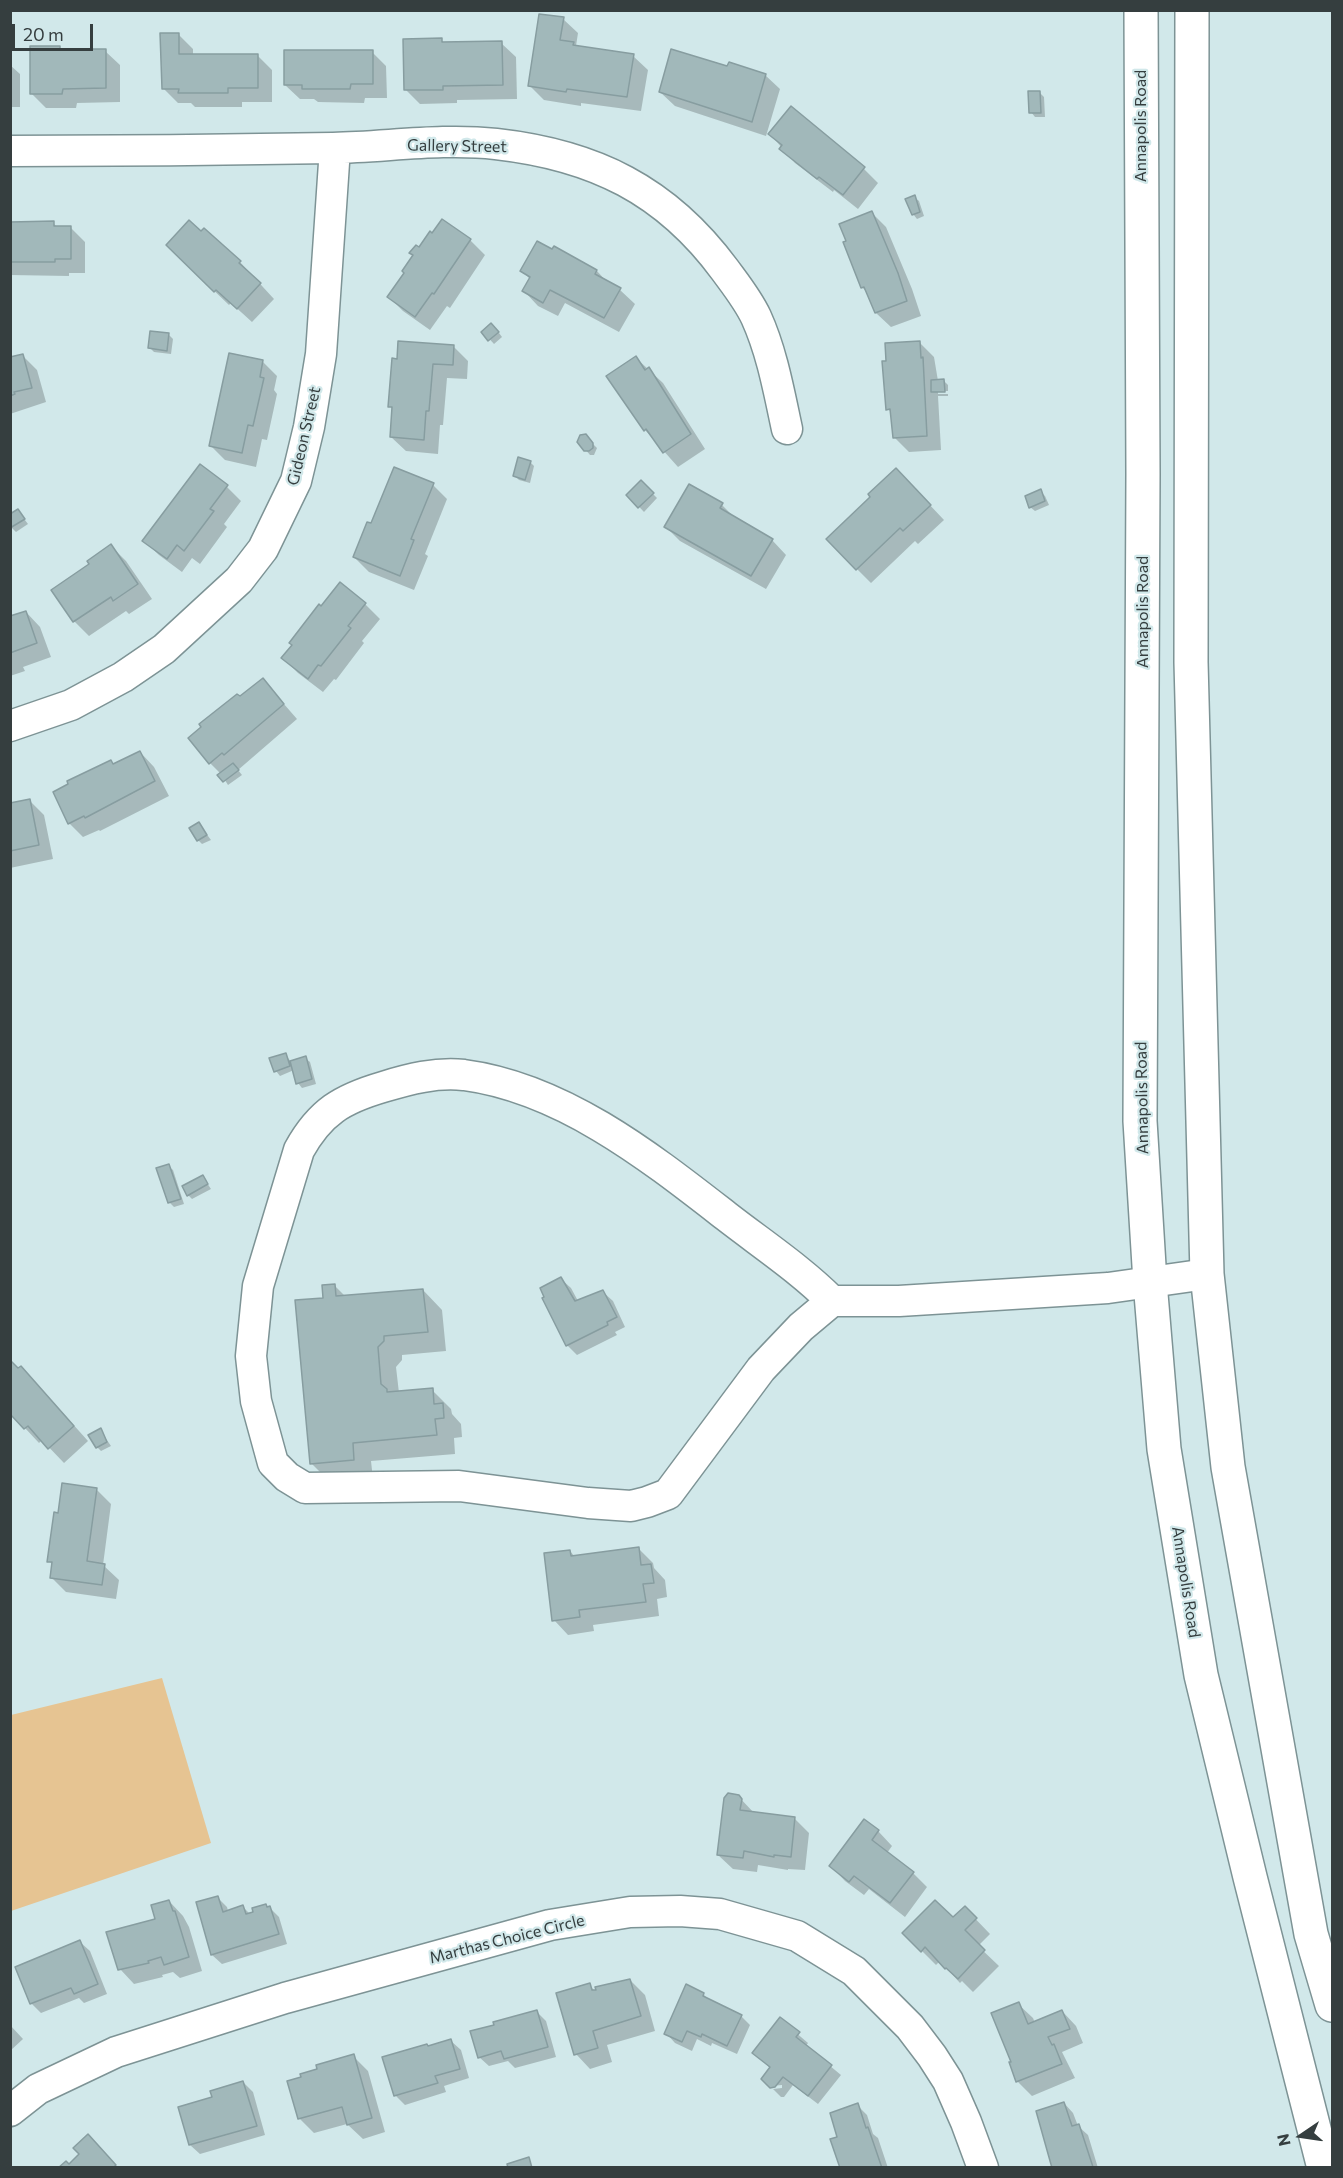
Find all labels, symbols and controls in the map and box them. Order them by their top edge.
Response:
scale bar [15,12,96,50]
text: 20 m [23,23,64,45]
street label: Annapolis Road [1131,70,1151,182]
street label: Gallery Street [407,136,507,156]
street label: Gideon Street [283,385,325,487]
street label: Annapolis Road [1133,556,1153,668]
street label: Annapolis Road [1131,1042,1153,1154]
street label: Annapolis Road [1168,1525,1204,1639]
street label: Marthas Choice Circle [427,1910,587,1968]
north arrow [1271,2106,1331,2166]
text: N [1272,2132,1294,2148]

